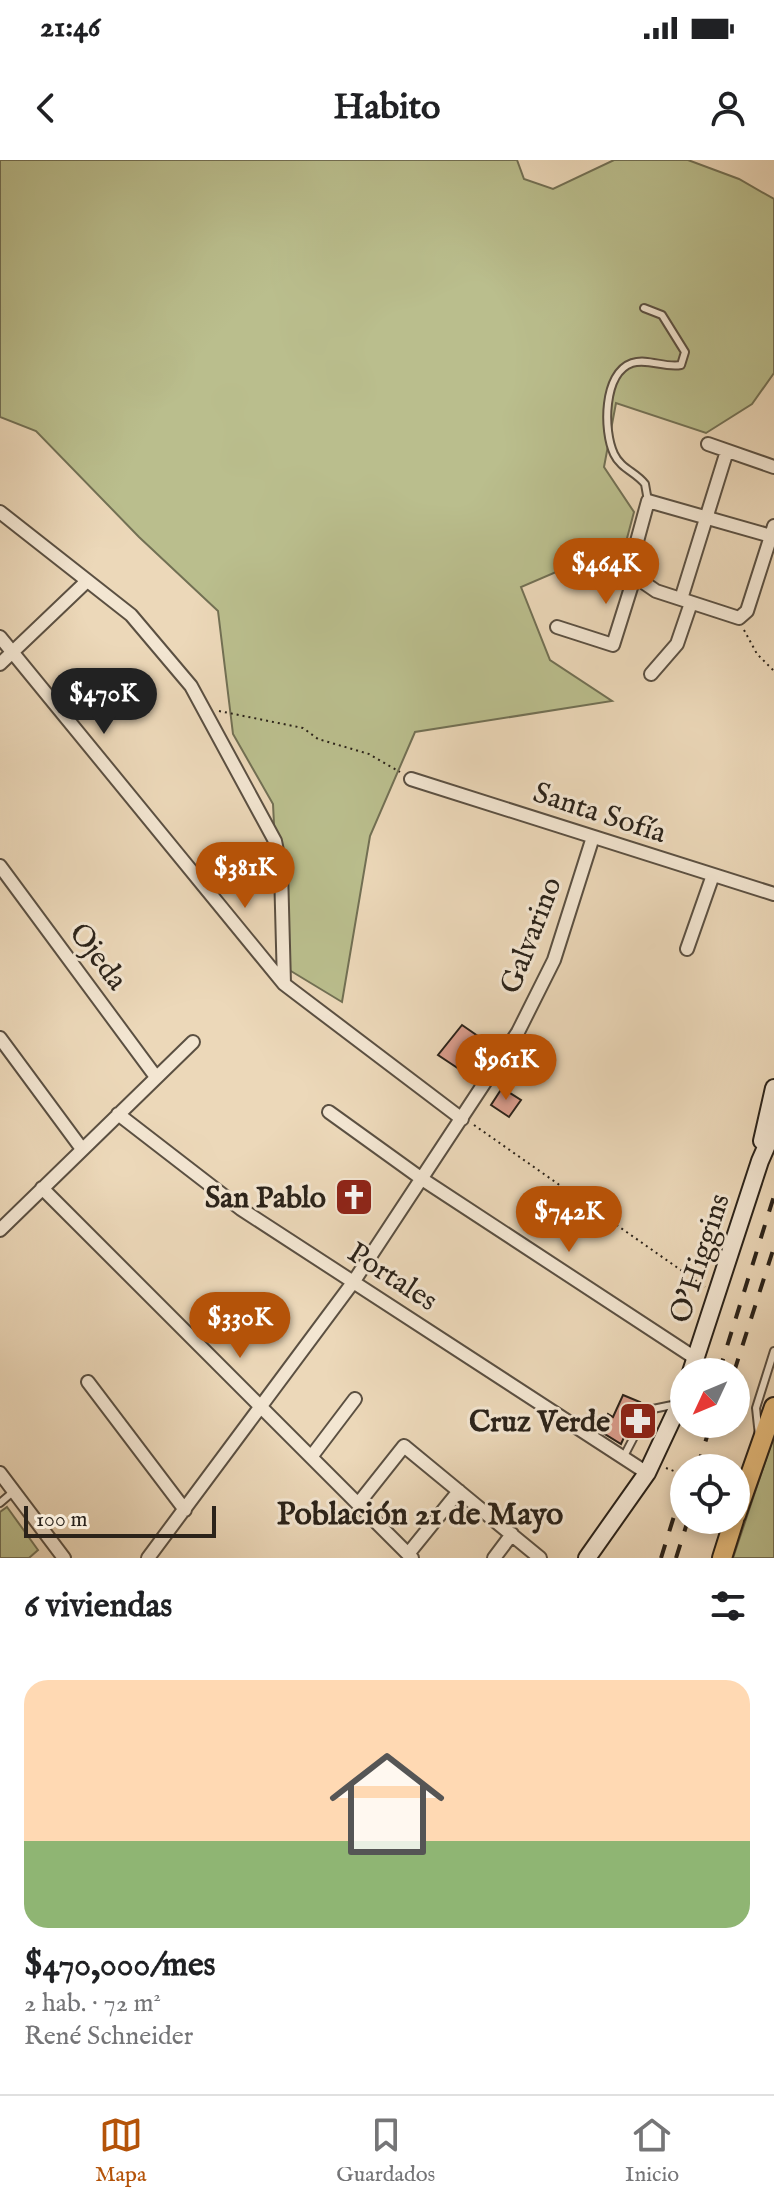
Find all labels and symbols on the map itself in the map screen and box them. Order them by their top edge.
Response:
pin: $464K [550,538,662,606]
pin: $470K [48,668,160,736]
street label: Santa Sofía [528,775,671,853]
pin: $381K [189,842,301,910]
street label: Galvarino [492,872,571,999]
street label: Ojeda [60,916,135,998]
pin: $961K [450,1034,562,1102]
church icon: San Pablo [333,1176,375,1218]
place label: San Pablo [205,1180,326,1218]
pin: $742K [513,1186,625,1254]
street label: O'Higgins [662,1189,740,1328]
street label: Portales [340,1235,444,1321]
pin: $330K [184,1292,296,1360]
north arrow [670,1358,750,1438]
pharmacy icon: Cruz Verde [617,1400,659,1442]
place label: Cruz Verde [469,1404,610,1442]
district label: Población 21 de Mayo [277,1495,563,1536]
scale bar [24,1502,216,1538]

